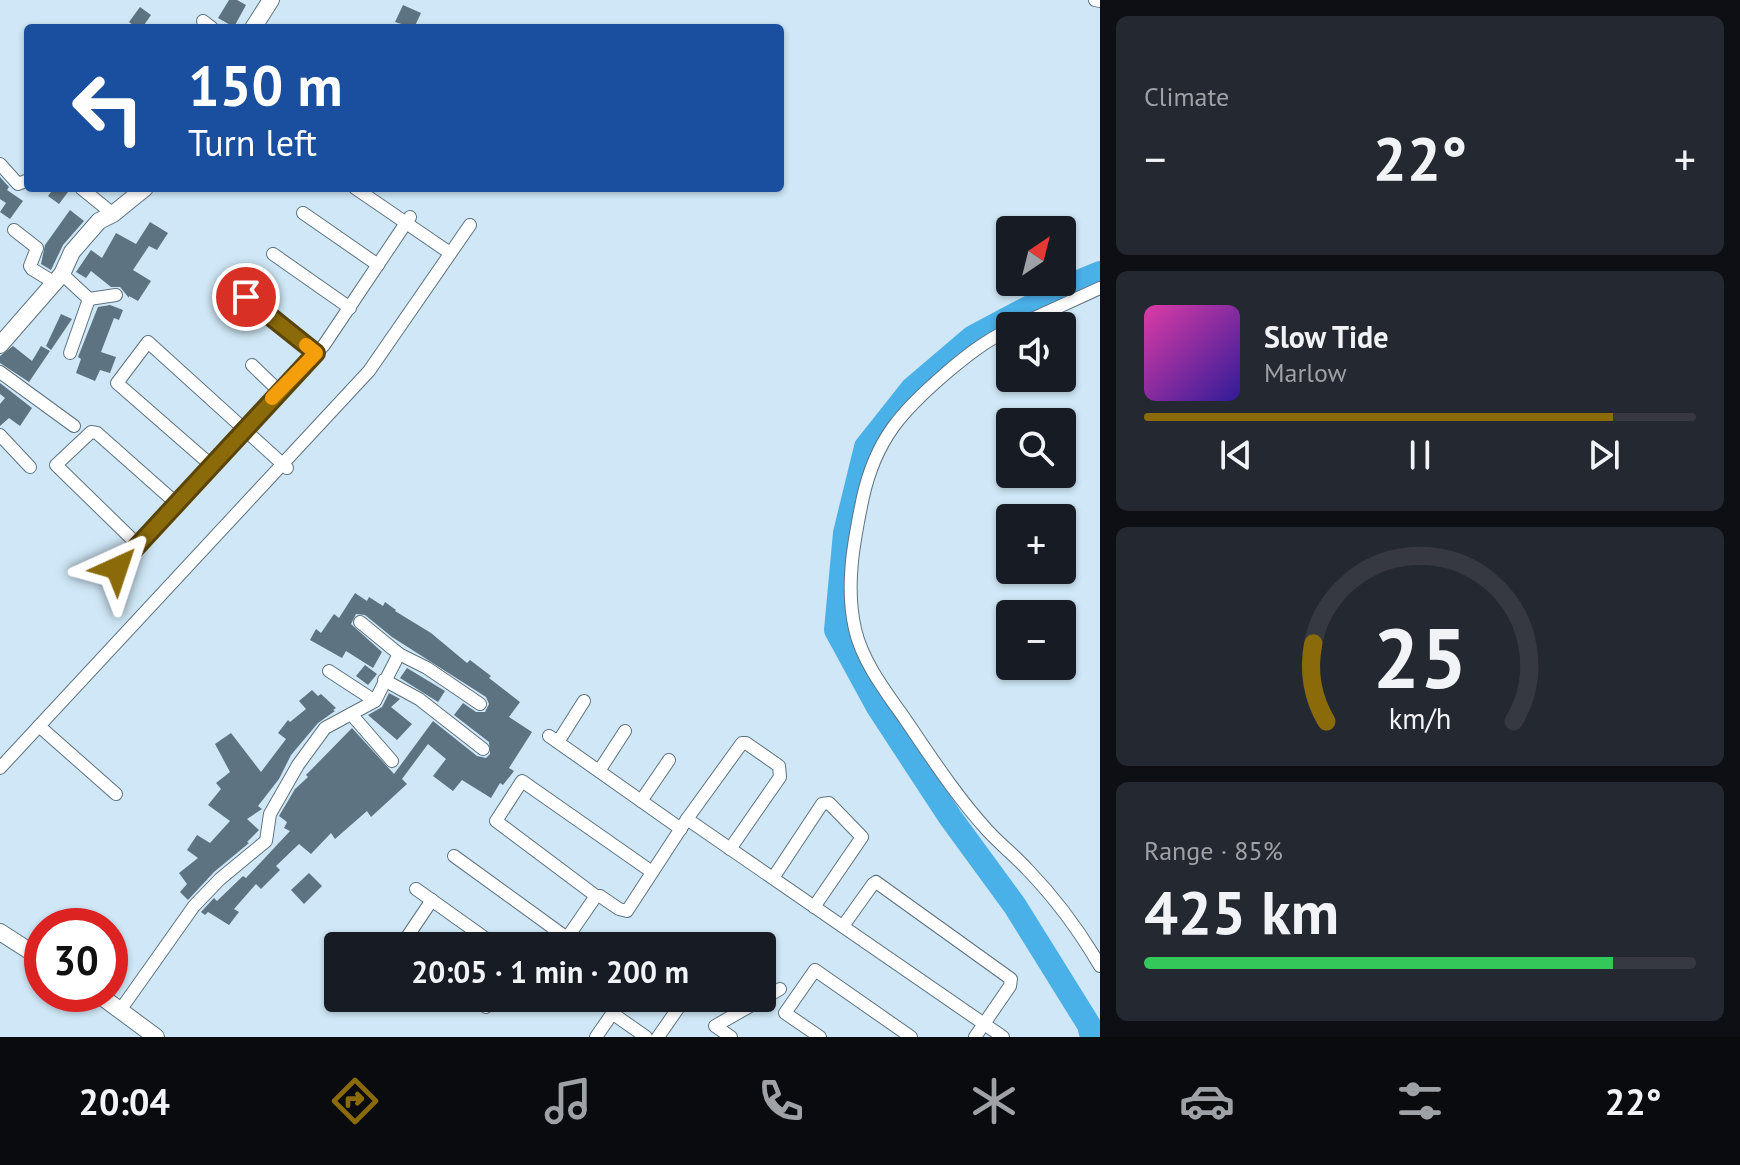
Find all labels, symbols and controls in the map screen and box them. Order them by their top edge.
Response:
text: 150 m [188,49,343,121]
icon: left [56,56,160,160]
text: Climate [1144,80,1229,113]
text: Turn left [188,119,317,166]
text: 22° [1373,119,1467,197]
text: − [1144,130,1166,187]
text: + [1674,130,1696,187]
north arrow [996,216,1076,296]
map controls [996,216,1076,680]
pin [212,263,280,331]
icon: arrive [224,275,268,319]
button: sound [996,312,1076,392]
text: Slow Tide [1264,317,1389,356]
text: Marlow [1264,356,1347,389]
button: search [996,408,1076,488]
icon: previous [1214,433,1258,477]
icon: pause [1398,433,1442,477]
icon: next [1582,433,1626,477]
button: + [996,504,1076,584]
position arrow [75,526,159,610]
button: − [996,600,1076,680]
text: 25 [1373,603,1467,711]
text: km/h [1389,700,1451,737]
text: Range · 85% [1144,834,1283,867]
text: 425 km [1144,873,1339,951]
speed limit sign: 30 [24,908,128,1012]
text: 20:05 · 1 min · 200 m [411,952,689,991]
icon: directions [327,1073,383,1129]
icon: music [540,1073,596,1129]
icon: phone [753,1073,809,1129]
icon: climate [966,1073,1022,1129]
icon: car [1179,1073,1235,1129]
icon: filters [1392,1073,1448,1129]
text: 20:04 [79,1078,170,1125]
text: 22° [1605,1078,1661,1125]

